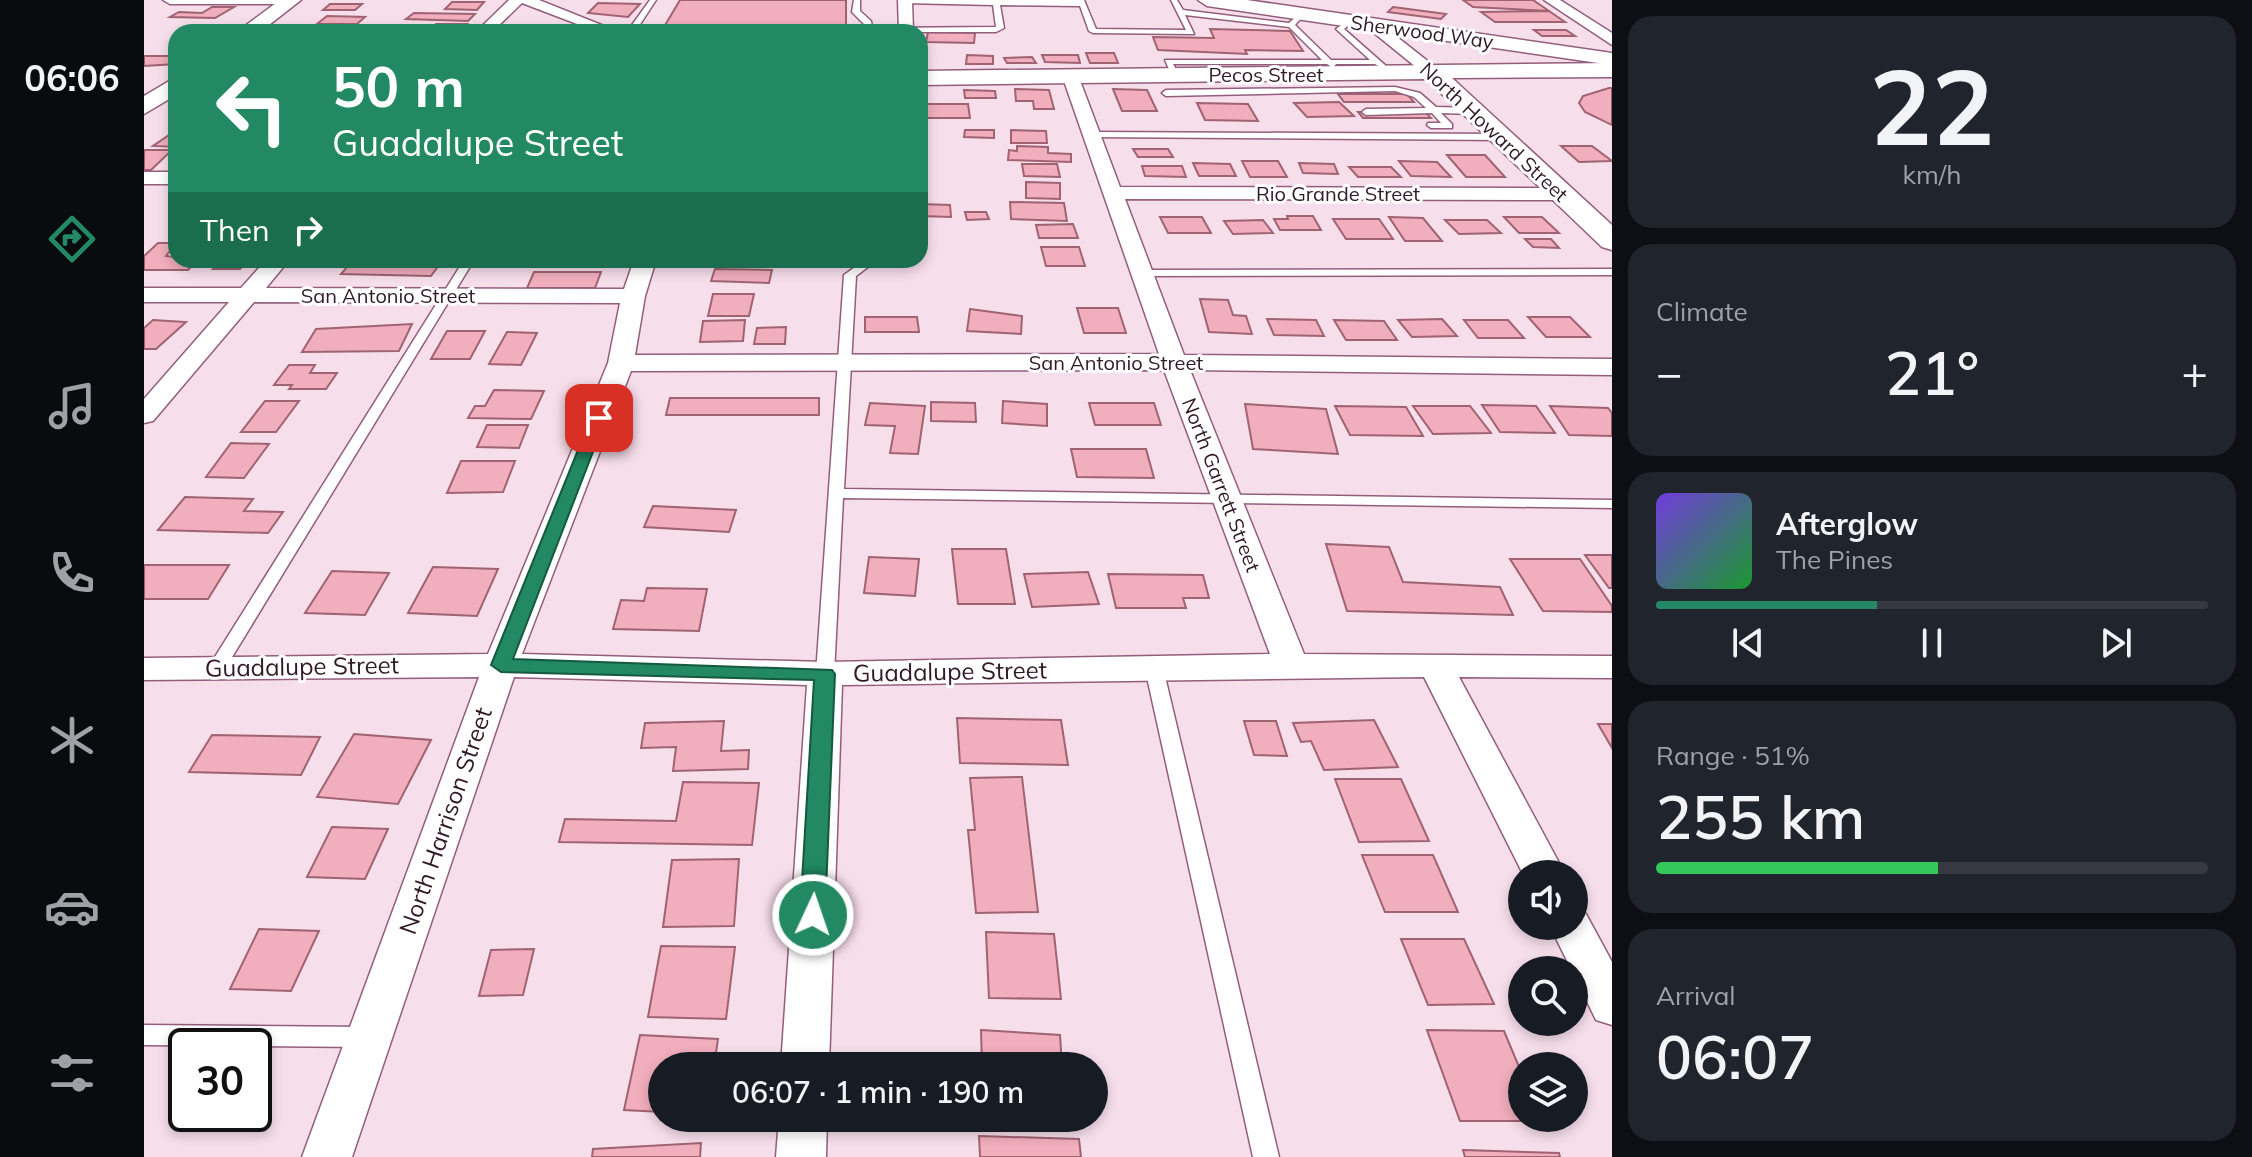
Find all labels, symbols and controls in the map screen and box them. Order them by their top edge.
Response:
street label: Sherwood Way [1349,9,1495,54]
text: 22 [1870,40,1994,171]
text: 50 m [332,51,465,121]
text: 06:06 [24,55,120,100]
icon: left [200,56,304,160]
street label: North Howard Street [1415,56,1574,207]
street label: Pecos Street [1208,62,1324,87]
text: Guadalupe Street [332,120,623,165]
text: km/h [1903,158,1961,191]
street label: Rio Grande Street [1256,181,1420,206]
icon: right [286,208,330,252]
icon: directions [44,211,100,267]
text: Then [200,211,270,249]
street label: San Antonio Street [301,283,475,308]
text: Climate [1656,295,1748,328]
text: 21° [1885,335,1979,410]
text: − [1656,345,1682,400]
text: + [2182,345,2208,400]
street label: San Antonio Street [1029,350,1203,375]
icon: music [44,378,100,434]
pin [565,384,633,452]
street label: North Garrett Street [1177,394,1266,575]
icon: arrive [577,396,621,440]
text: Afterglow [1776,505,1918,543]
text: The Pines [1776,543,1893,576]
icon: phone [44,545,100,601]
icon: previous [1726,621,1770,665]
icon: pause [1910,621,1954,665]
icon: next [2094,621,2138,665]
street label: Guadalupe Street [205,649,399,683]
street label: Guadalupe Street [853,654,1047,688]
street label: North Harrison Street [392,703,498,938]
icon: climate [44,712,100,768]
text: Range · 51% [1656,739,1810,772]
text: 255 km [1656,779,1865,854]
map controls [1508,860,1588,1132]
button: sound [1508,860,1588,940]
position arrow [771,873,855,957]
icon: car [44,879,100,935]
button: search [1508,956,1588,1036]
text: Arrival [1656,979,1736,1012]
text: 06:07 [1656,1019,1814,1094]
speed limit sign: 30 [168,1028,272,1132]
icon: filters [44,1045,100,1101]
button: layers [1508,1052,1588,1132]
text: 06:07 · 1 min · 190 m [732,1073,1024,1111]

